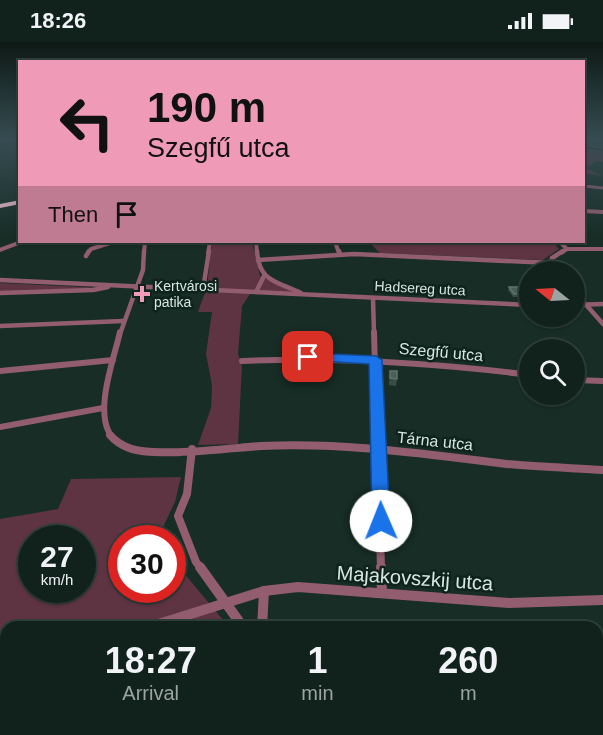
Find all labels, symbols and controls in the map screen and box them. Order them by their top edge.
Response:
text: 18:26 [30,8,86,33]
icon: left [48,84,126,162]
text: 190 m [147,84,266,131]
text: Szegfű utca [147,133,290,163]
icon: arrive [110,198,143,231]
text: Then [48,202,98,227]
north arrow [519,261,585,327]
map controls [519,261,585,405]
place label: Kertvárosi patika [154,278,217,310]
street label: Hadsereg utca [374,278,466,298]
marker: Kertvárosi patika [135,287,149,301]
pin [282,331,333,382]
button: search [519,339,585,405]
icon: arrive [291,340,324,373]
street label: Szegfű utca [398,340,484,364]
street label: Tárna utca [396,429,474,453]
position arrow [349,489,413,553]
speed limit sign: 30 [108,525,186,603]
text: 27 [40,540,74,573]
street label: Majakovszkij utca [336,562,495,595]
text: km/h [41,571,73,588]
text: 18:27 [105,640,197,681]
text: 1 [307,640,327,681]
text: 260 [438,640,498,681]
text: Arrival [122,682,179,704]
text: min [301,682,334,704]
text: m [460,682,477,704]

